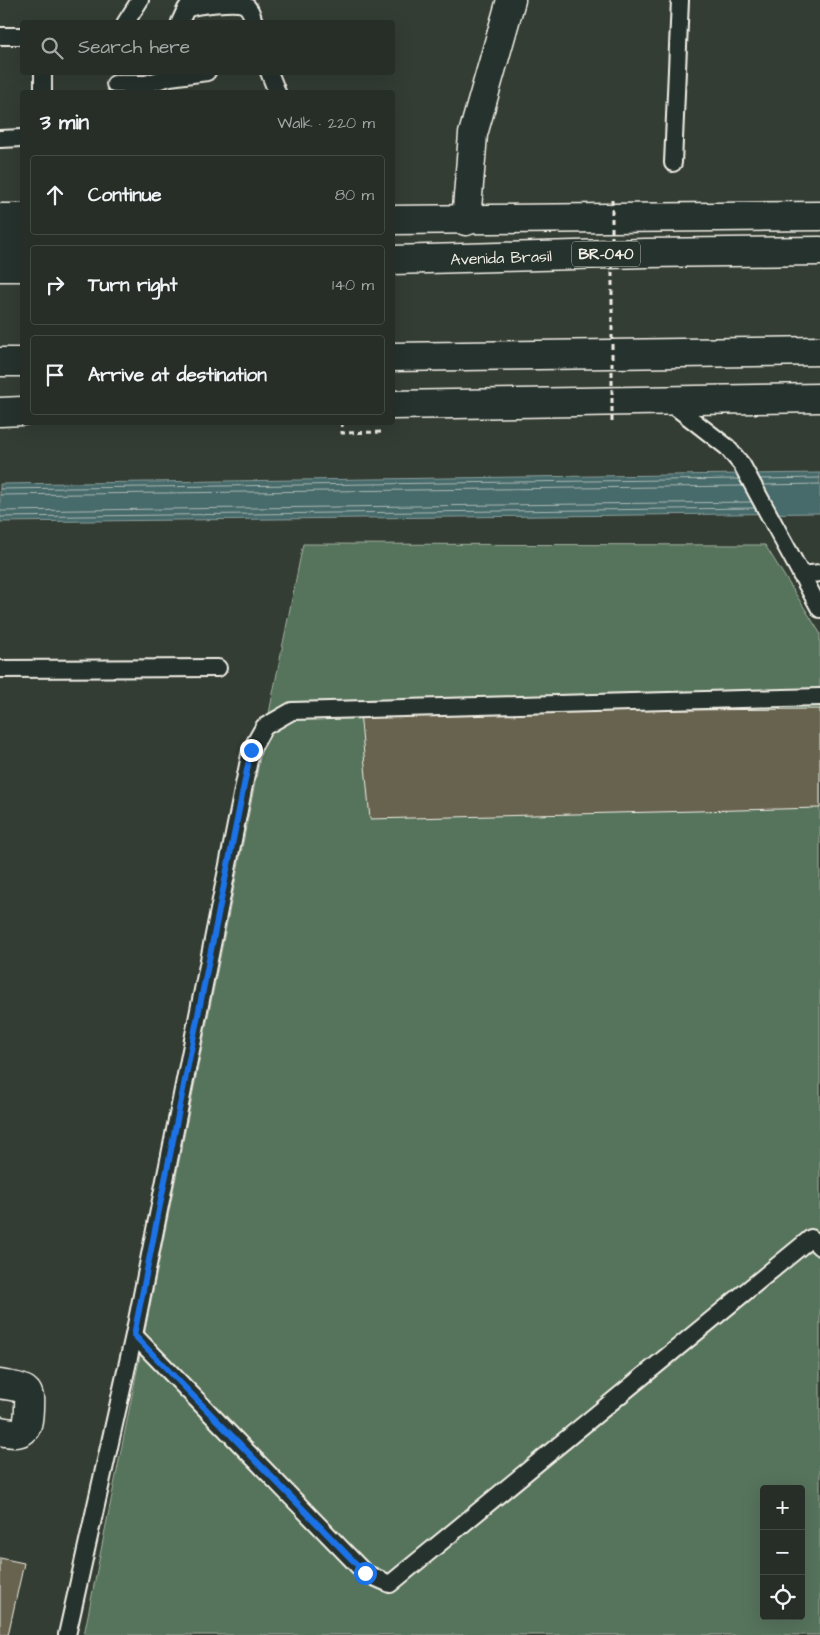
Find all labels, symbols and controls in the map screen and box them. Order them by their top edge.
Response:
search box [20,20,395,75]
icon: search [38,34,66,62]
text: Search here [78,34,190,61]
text: 3 min [40,108,89,137]
text: Walk · 220 m [277,112,375,134]
icon: ahead [41,181,69,209]
text: Continue [88,182,162,209]
text: 80 m [335,184,374,206]
road number: BR-040 [572,242,640,266]
street label: Avenida Brasil [450,245,552,271]
icon: right [41,271,69,299]
text: Turn right [88,272,177,299]
text: 140 m [332,274,374,296]
icon: arrive [41,361,69,389]
text: Arrive at destination [88,362,267,389]
route end [240,739,263,762]
map controls [760,1485,805,1620]
button: + [760,1485,805,1530]
button: − [760,1530,805,1575]
route start [354,1562,377,1585]
button: locate [760,1575,805,1620]

